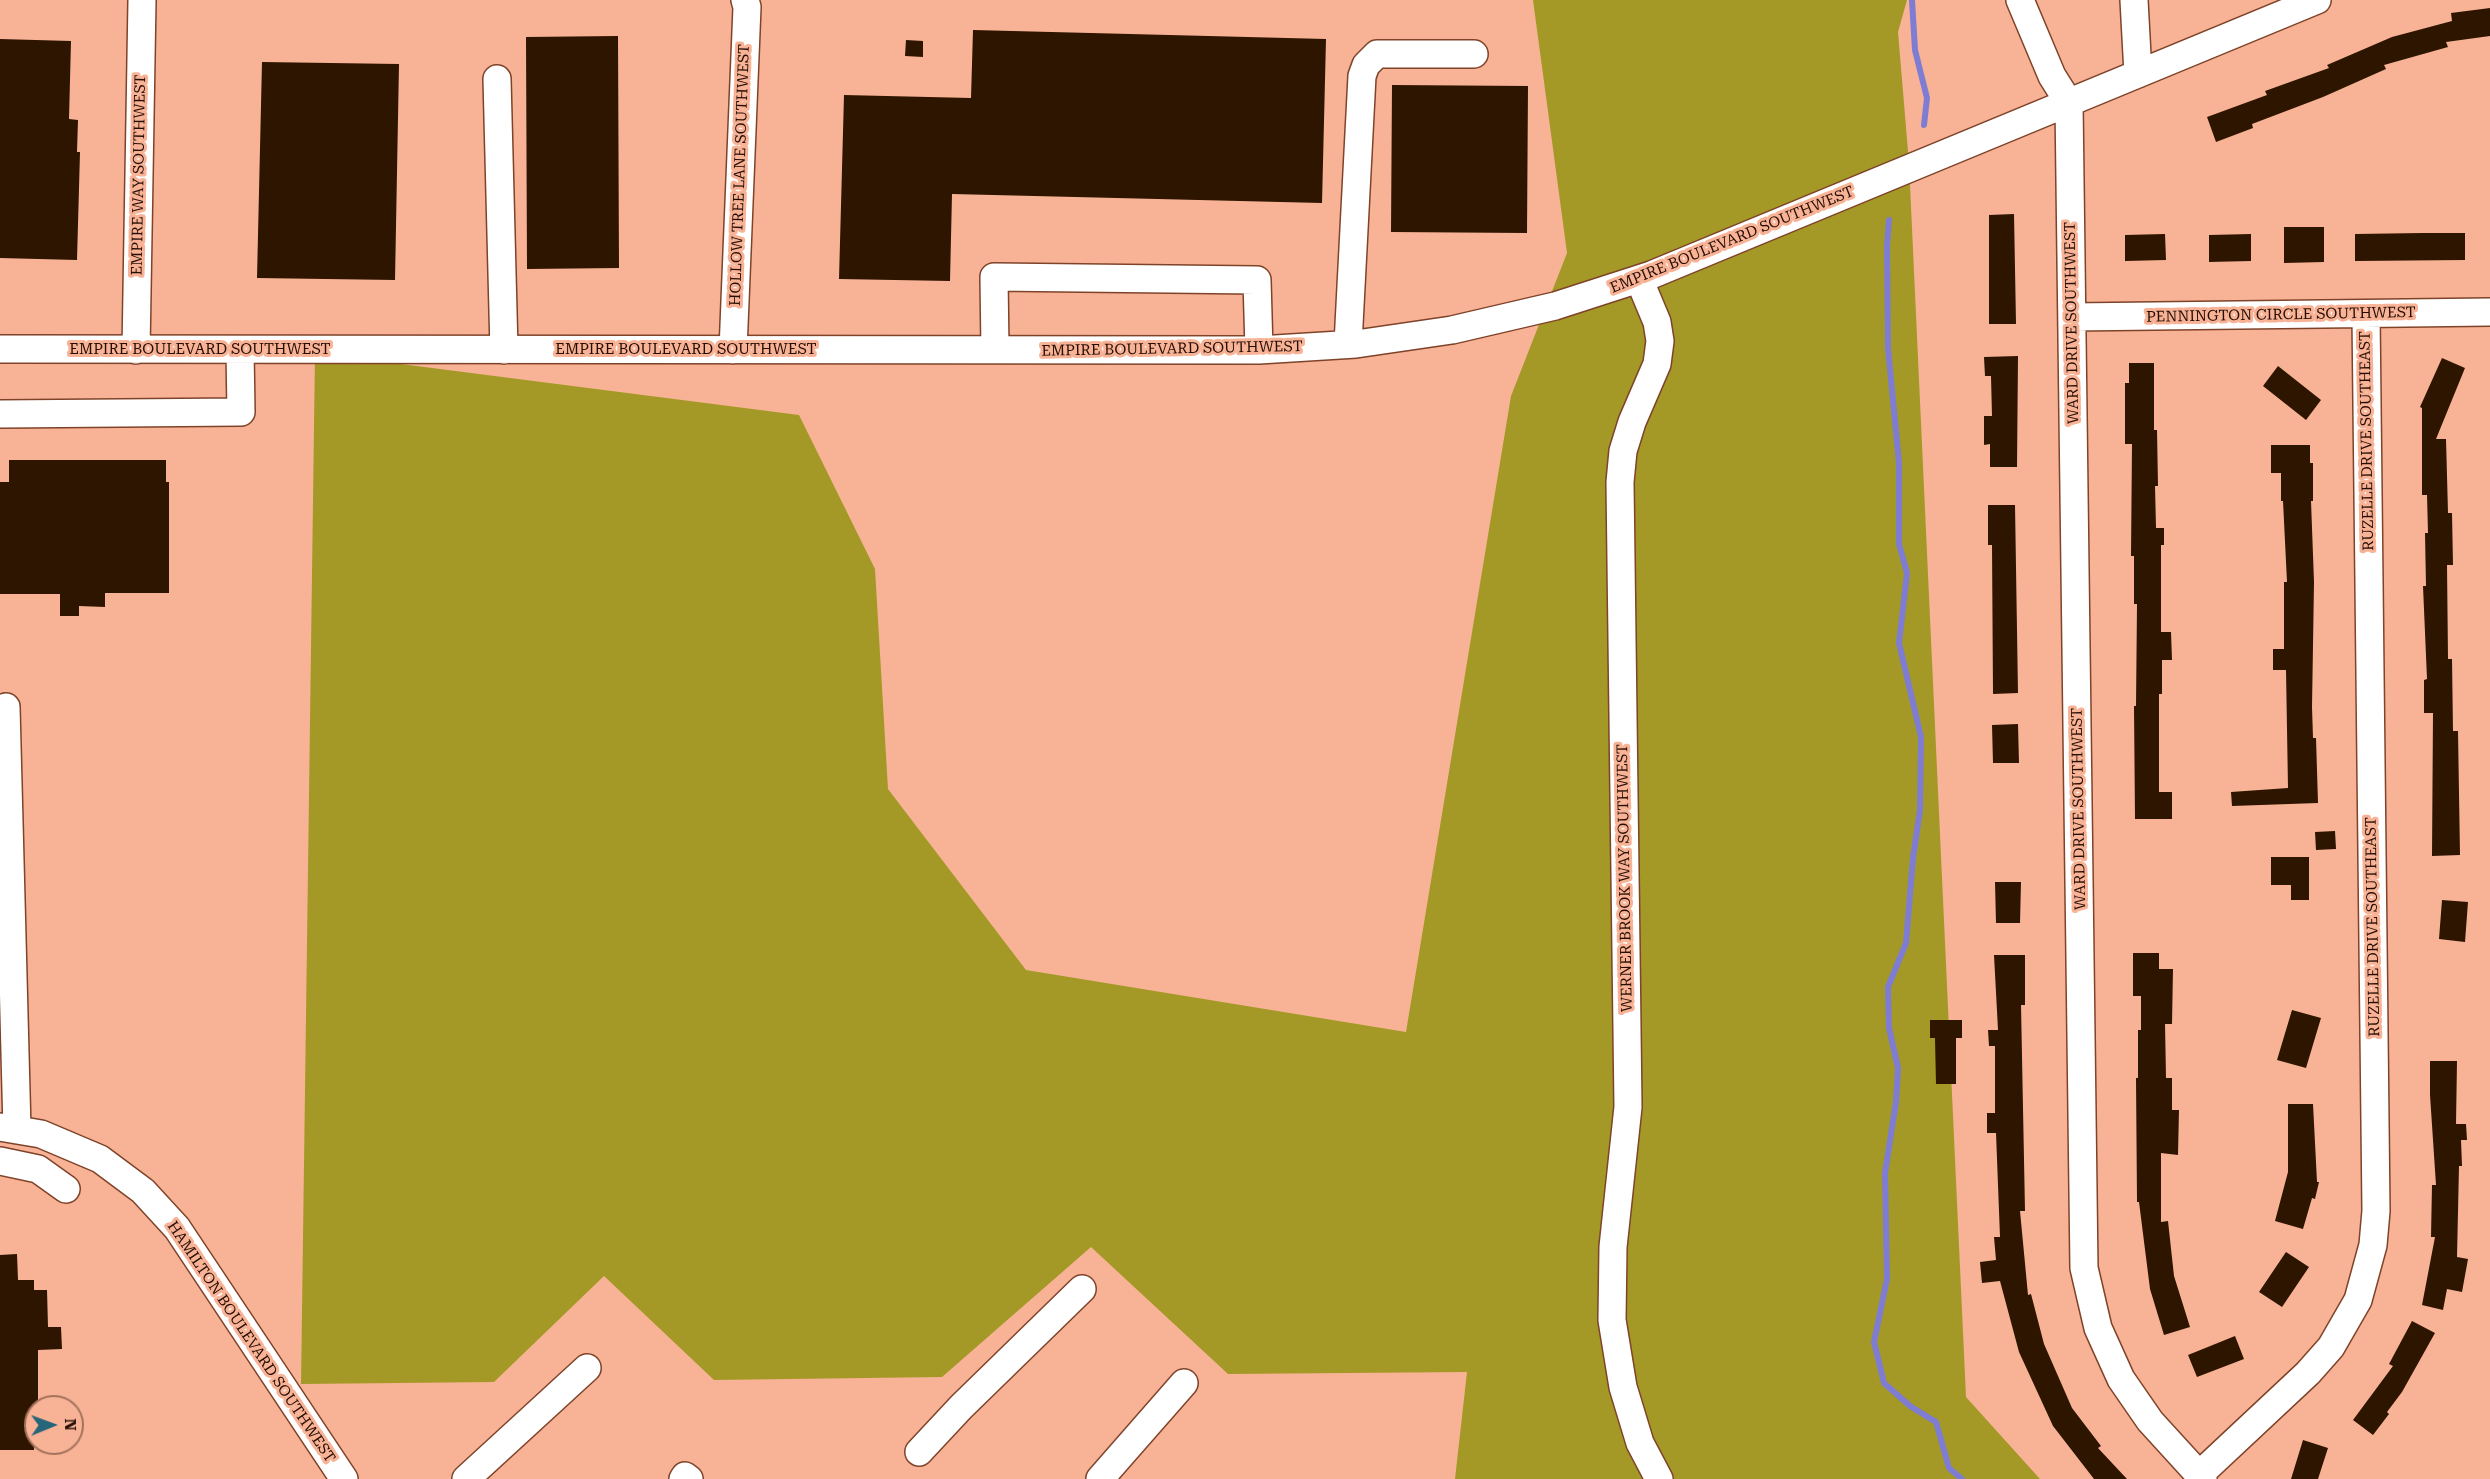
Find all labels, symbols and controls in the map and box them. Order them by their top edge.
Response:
street label: HOLLOW TREE LANE SOUTHWEST [726,44,754,306]
street label: EMPIRE WAY SOUTHWEST [128,74,150,276]
street label: EMPIRE BOULEVARD SOUTHWEST [1607,183,1857,297]
street label: WARD DRIVE SOUTHWEST [2061,222,2083,424]
street label: PENNINGTON CIRCLE SOUTHWEST [2146,304,2416,326]
street label: RUZELLE DRIVE SOUTHEAST [2356,331,2378,551]
street label: EMPIRE BOULEVARD SOUTHWEST [1041,338,1303,360]
street label: EMPIRE BOULEVARD SOUTHWEST [69,341,331,359]
street label: EMPIRE BOULEVARD SOUTHWEST [555,341,817,359]
street label: WARD DRIVE SOUTHWEST [2068,708,2090,910]
street label: WERNER BROOK WAY SOUTHWEST [1614,744,1636,1012]
street label: RUZELLE DRIVE SOUTHEAST [2362,817,2384,1037]
street label: HAMILTON BOULEVARD SOUTHWEST [163,1218,339,1466]
north arrow [24,1395,84,1455]
text: N [61,1418,80,1431]

